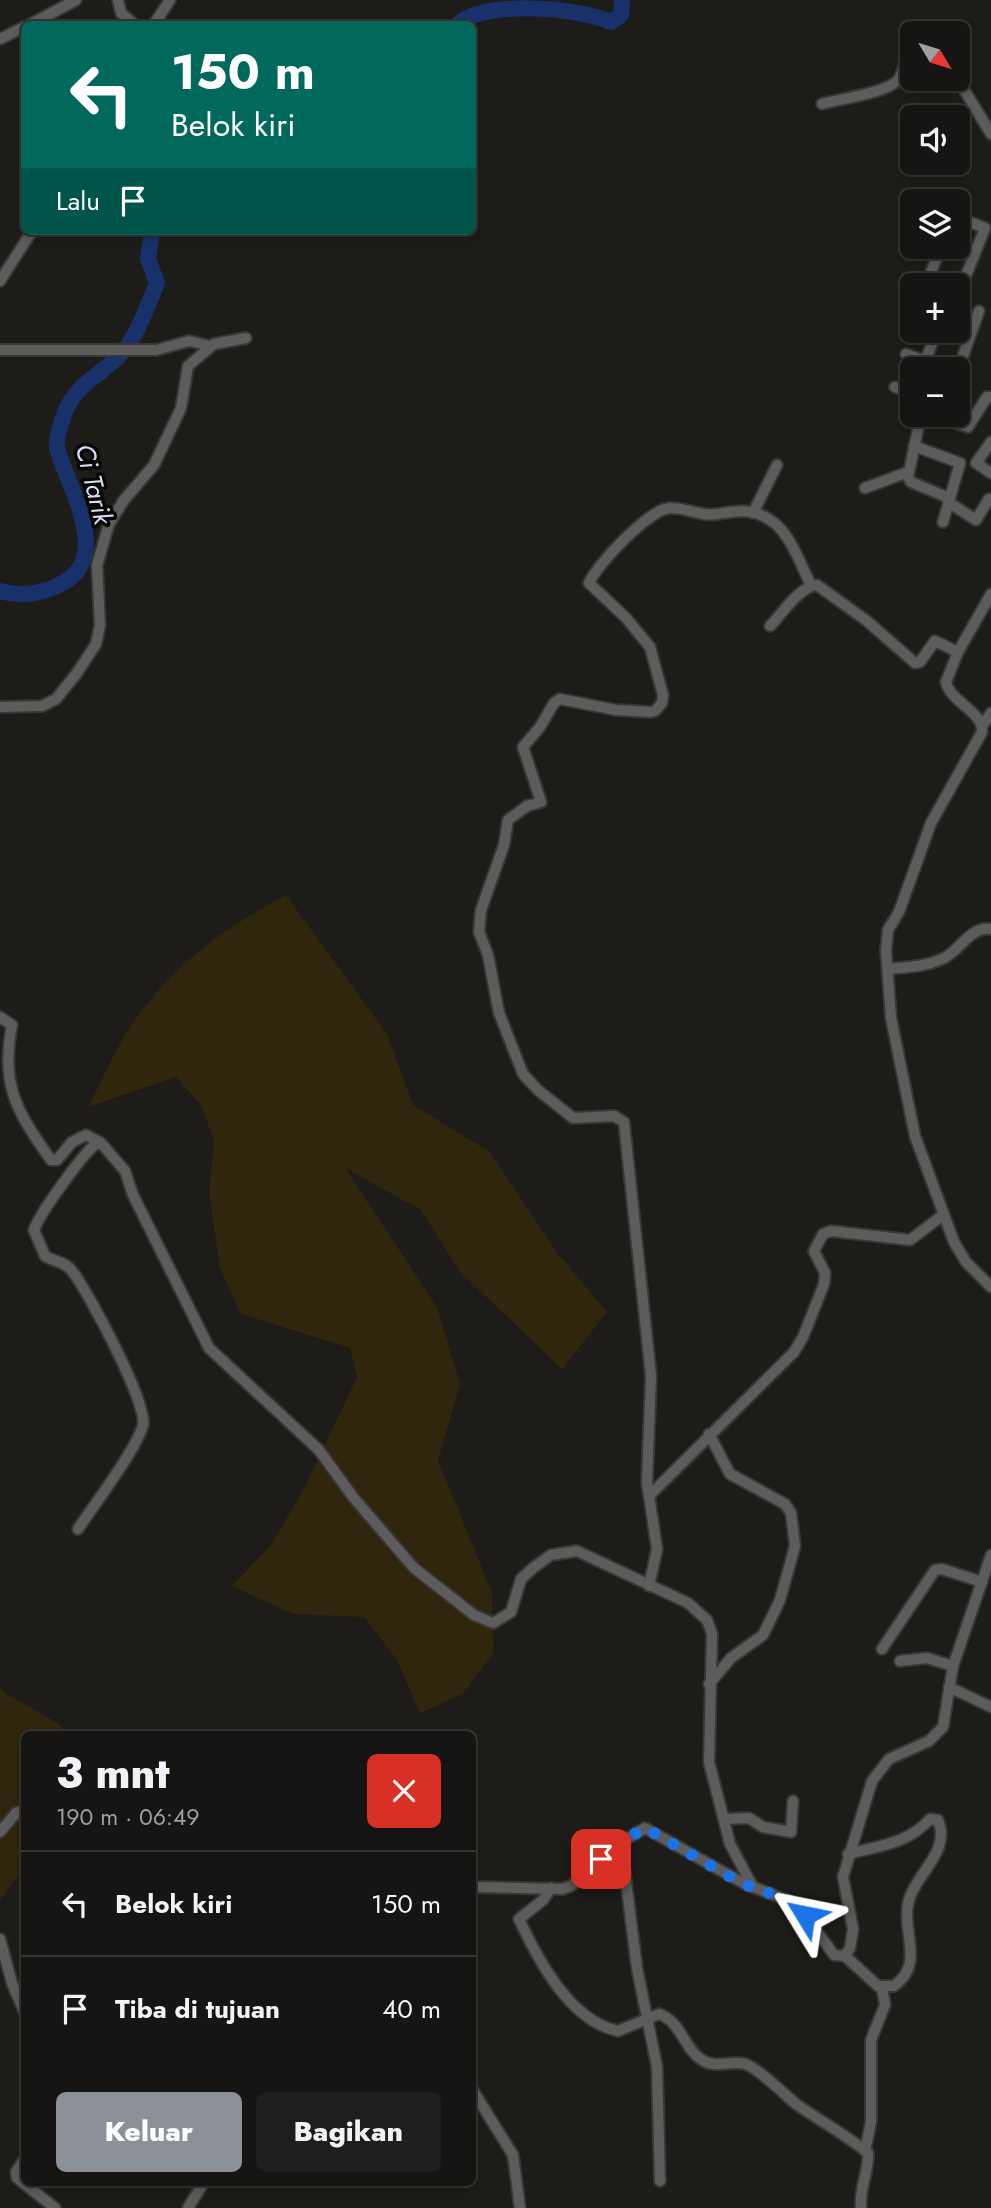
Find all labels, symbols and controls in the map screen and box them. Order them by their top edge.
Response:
north arrow [900,21,970,91]
map controls [900,21,970,427]
text: 150 m [171,37,315,107]
icon: left [56,49,147,140]
text: Belok kiri [171,102,296,148]
button: sound [900,105,970,175]
text: Lalu [56,182,100,220]
icon: arrive [114,182,152,220]
button: layers [900,189,970,259]
button: + [900,273,970,343]
button: − [900,357,970,427]
water label: Ci Tarik [66,440,123,530]
text: 3 mnt [56,1743,170,1804]
button: close [367,1754,441,1828]
text: 190 m · 06:49 [56,1800,200,1834]
pin [571,1829,631,1889]
icon: arrive [582,1840,620,1878]
position arrow [768,1878,842,1952]
icon: left [56,1885,94,1923]
text: Belok kiri [115,1885,232,1923]
text: 150 m [371,1885,441,1923]
icon: arrive [56,1990,94,2028]
text: Tiba di tujuan [115,1990,280,2028]
text: 40 m [382,1990,441,2028]
button: Keluar [56,2092,242,2172]
button: Bagikan [256,2092,441,2172]

